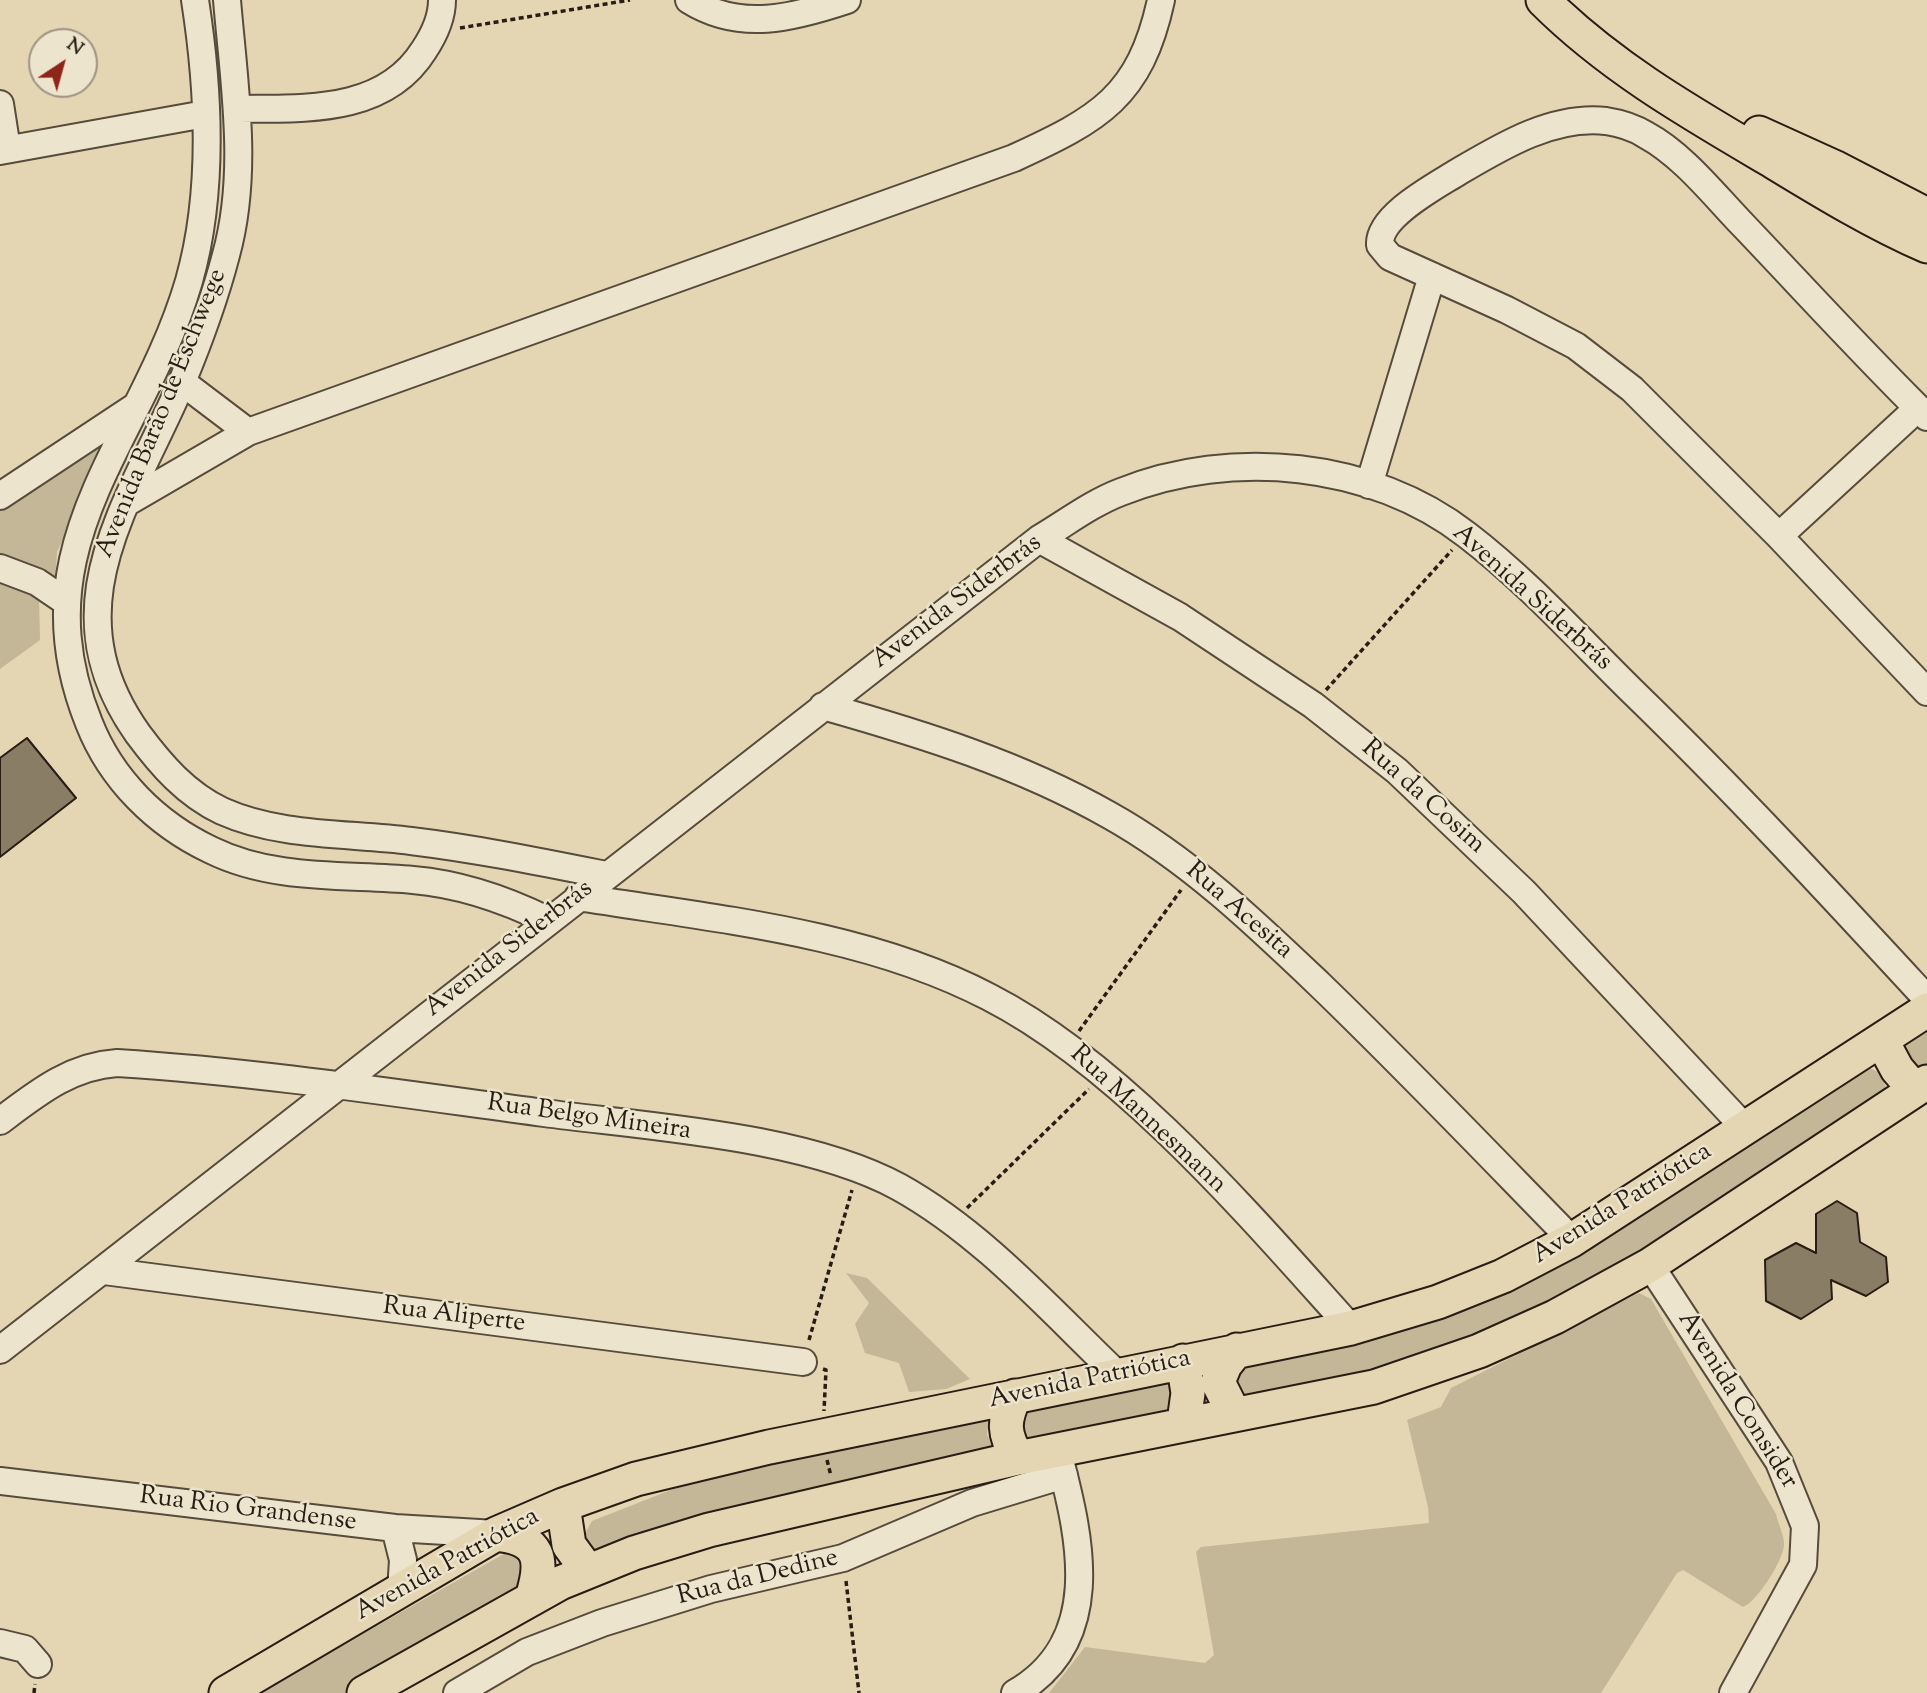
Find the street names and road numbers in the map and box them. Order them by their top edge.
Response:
street label: Avenida Barão de Eschwege [91,265,235,563]
street label: Avenida Siderbrás [1445,519,1617,679]
street label: Avenida Siderbrás [867,529,1049,677]
street label: Rua da Cosim [1354,734,1490,862]
street label: Rua Acesita [1178,857,1298,967]
street label: Avenida Siderbrás [420,875,600,1025]
street label: Rua Mannesmann [1062,1040,1232,1202]
street label: Rua Belgo Mineira [485,1089,693,1149]
street label: Avenida Patriótica [1528,1137,1718,1273]
street label: Rua Aliperte [381,1293,527,1341]
street label: Avenida Consider [1669,1307,1803,1495]
street label: Avenida Patriótica [986,1344,1194,1418]
street label: Rua Rio Grandense [138,1482,358,1540]
street label: Avenida Patriótica [351,1503,545,1629]
street label: Rua da Dedine [674,1544,842,1614]

